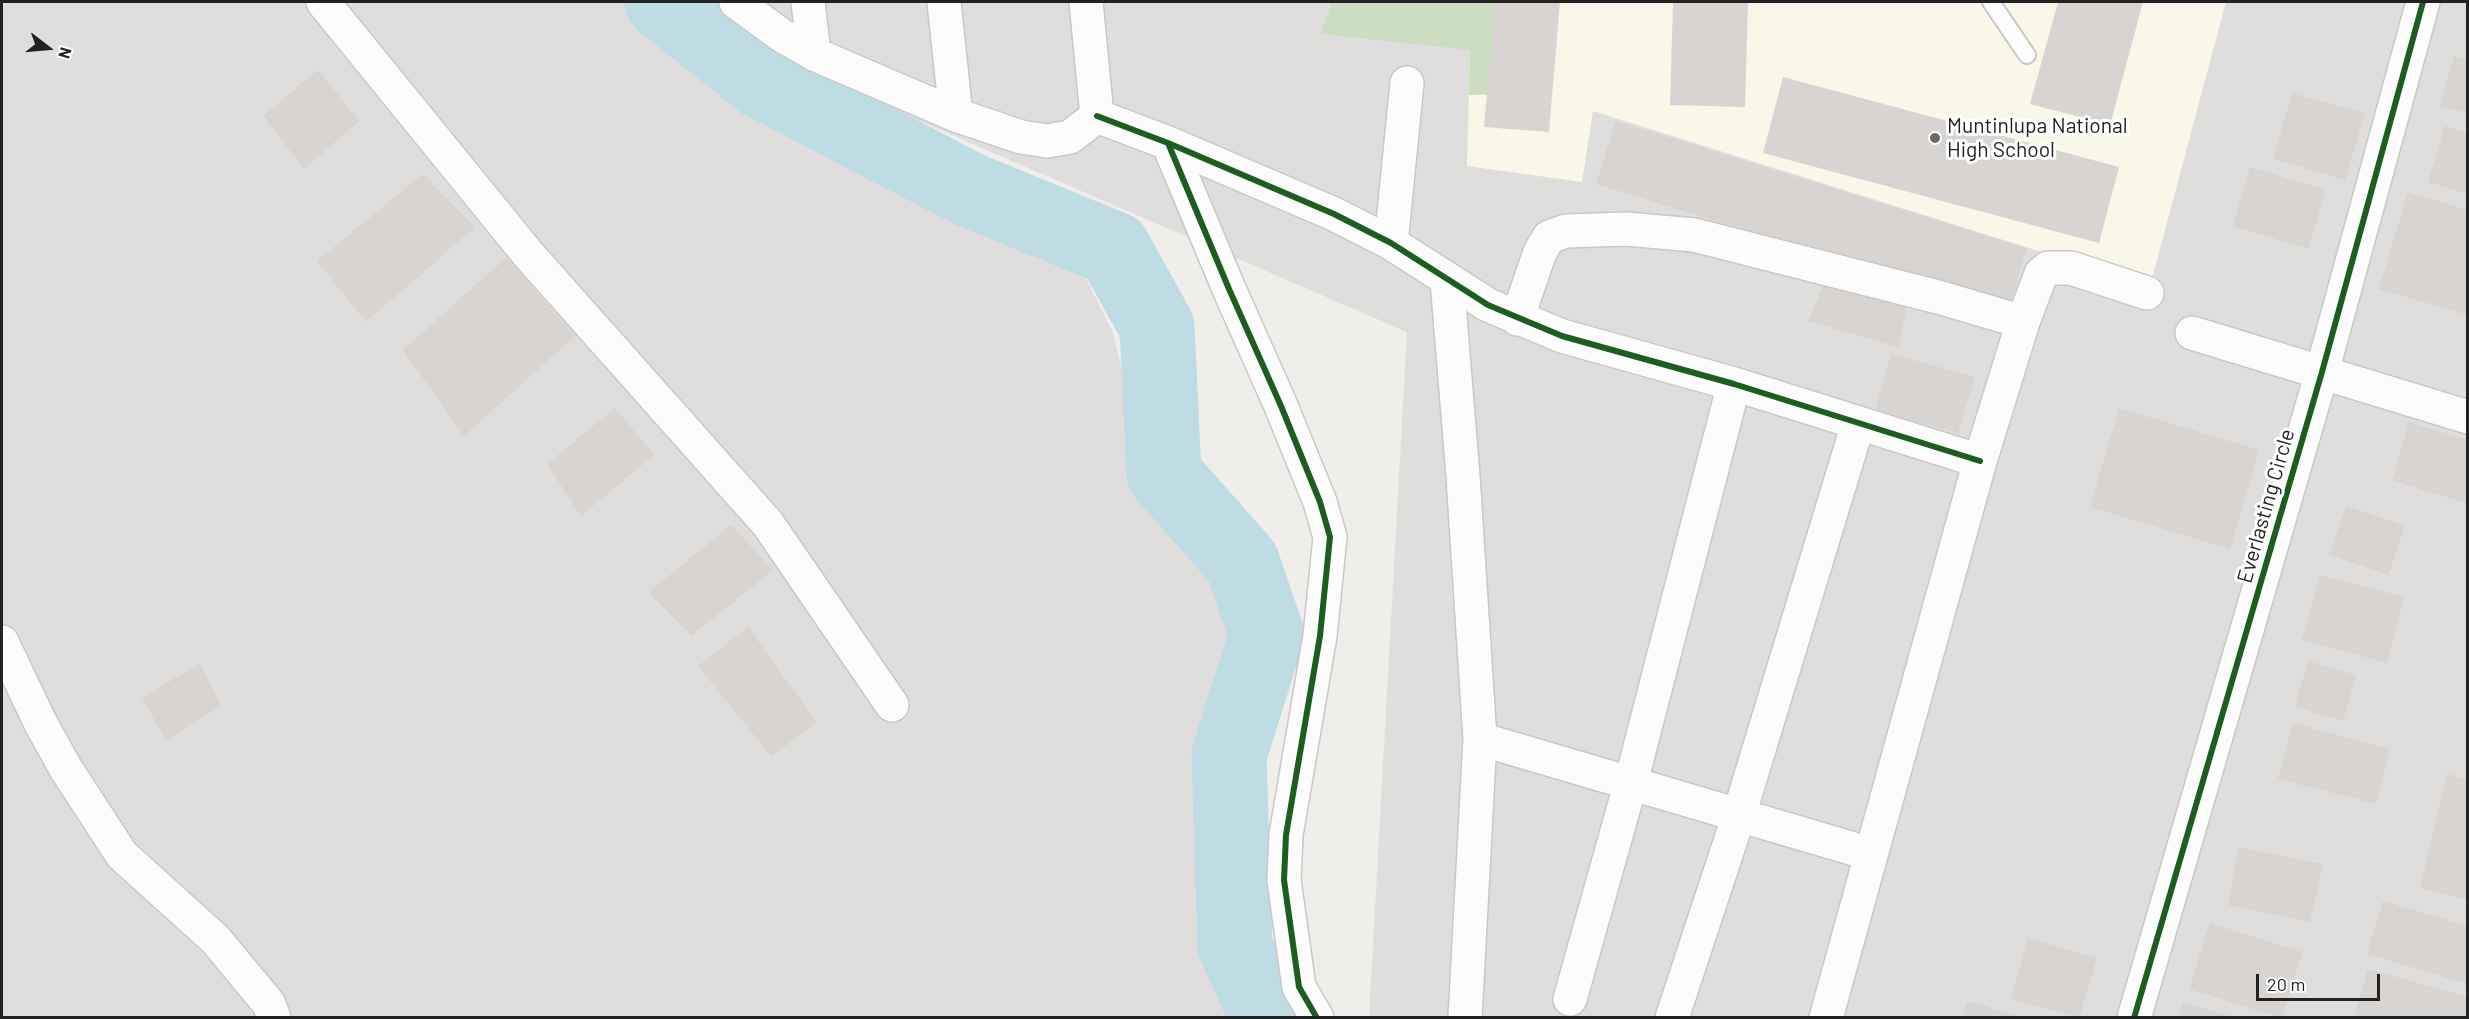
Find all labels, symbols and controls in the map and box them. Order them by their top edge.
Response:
north arrow [18,18,78,78]
text: N [55,45,76,61]
place label: Muntinlupa National High School [1947,113,2128,163]
marker: Muntinlupa National High School [1928,131,1942,145]
street label: Everlasting Circle [2232,426,2300,586]
scale bar [2259,962,2384,1000]
text: 20 m [2267,973,2305,995]

